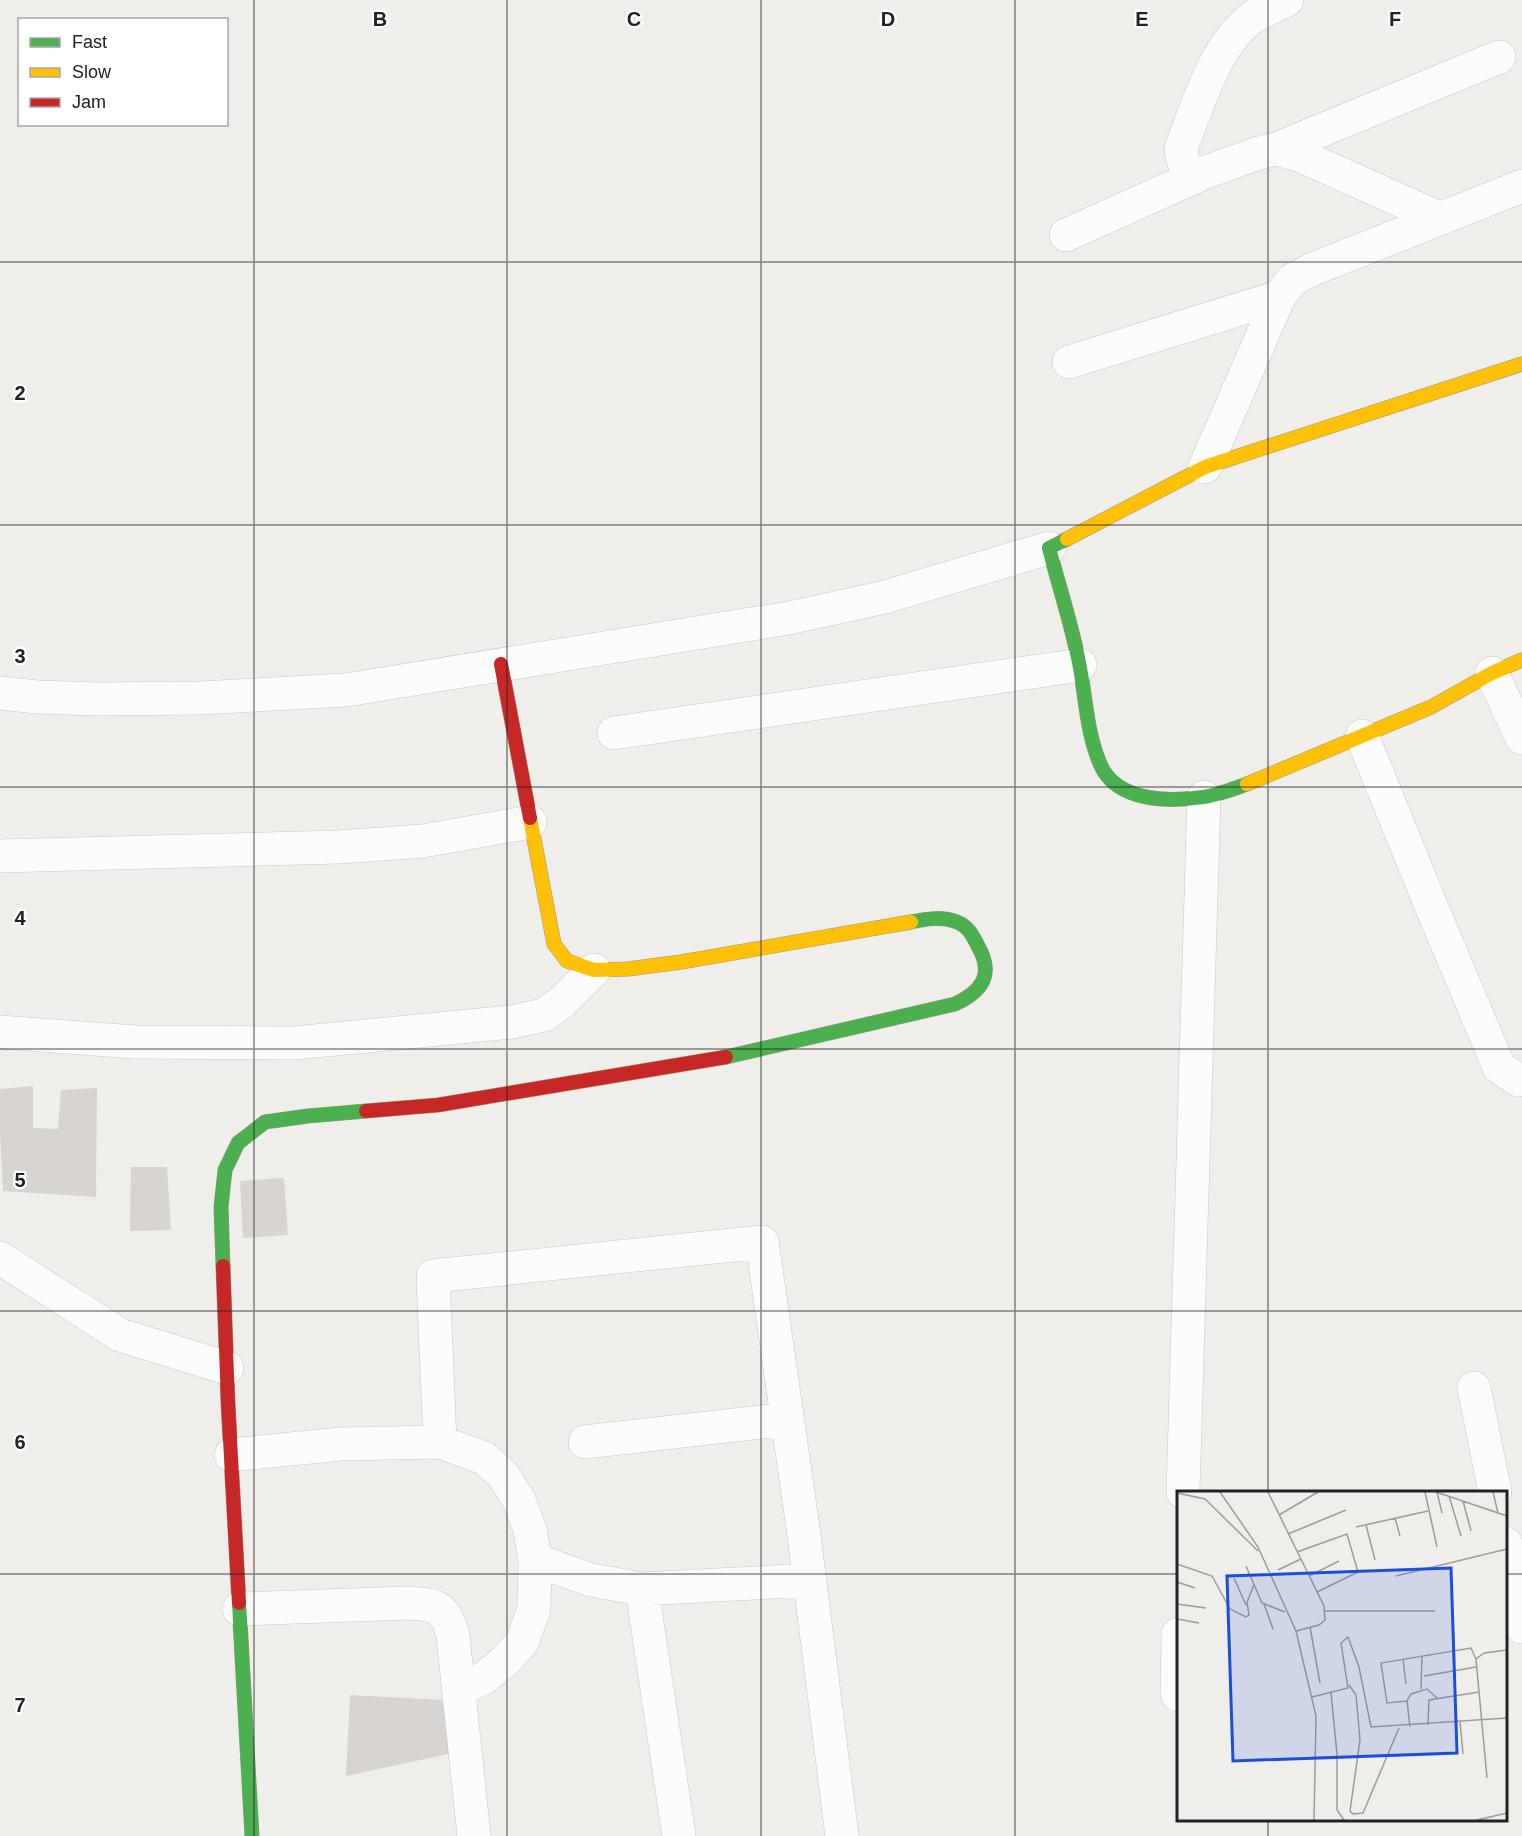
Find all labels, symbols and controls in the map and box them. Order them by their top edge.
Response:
text: B [373,8,387,30]
text: C [627,8,641,30]
text: D [881,8,895,30]
text: E [1135,8,1149,30]
text: F [1389,8,1401,30]
legend [18,18,228,126]
text: Fast [72,32,107,52]
text: Slow [72,62,112,82]
text: Jam [72,92,106,112]
text: 2 [14,382,26,404]
text: 3 [14,645,26,667]
text: 4 [14,907,26,929]
text: 5 [14,1169,26,1191]
text: 6 [14,1431,26,1453]
inset map [1177,1491,1507,1821]
text: 7 [14,1694,26,1716]

